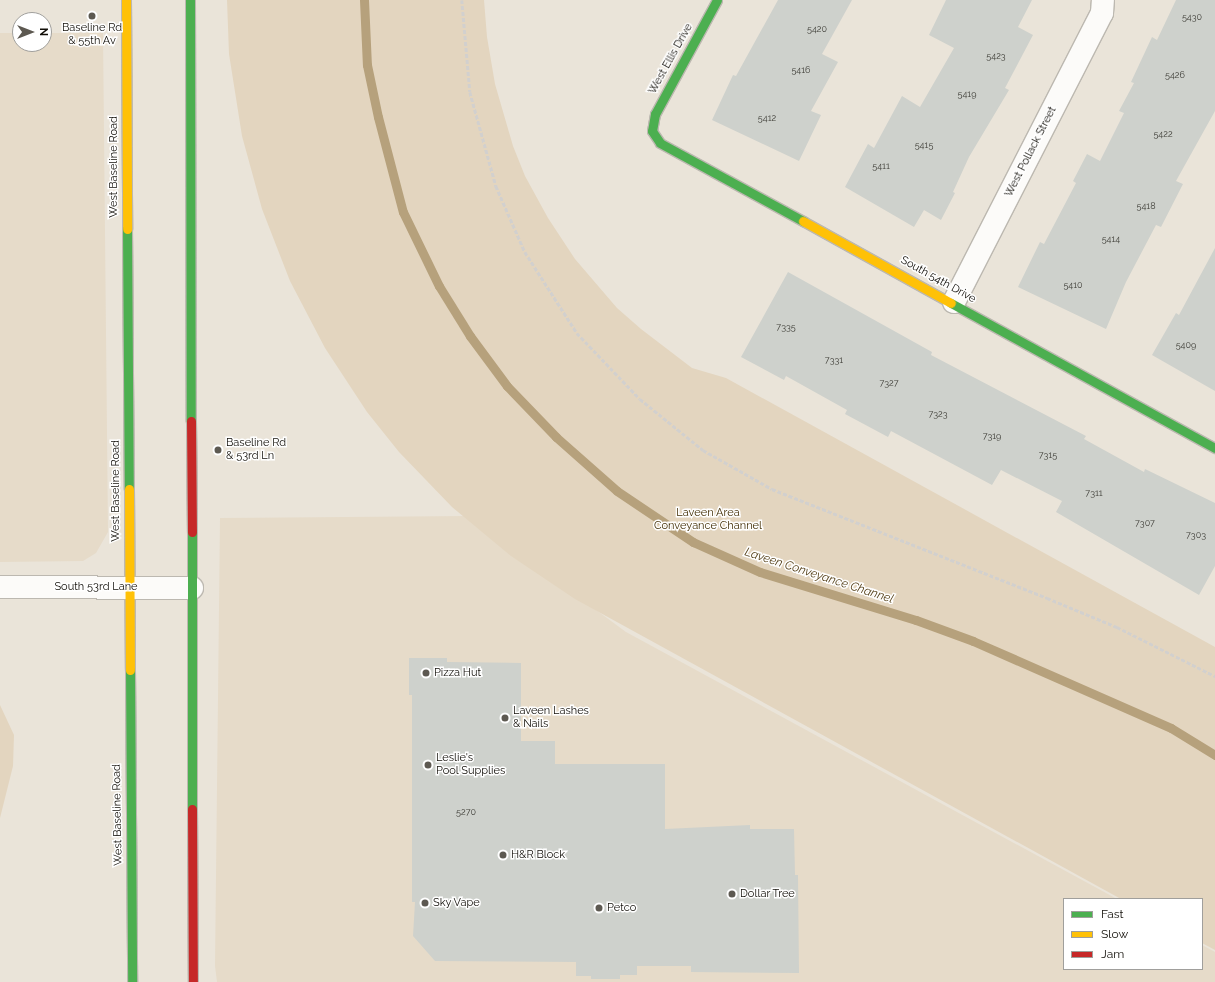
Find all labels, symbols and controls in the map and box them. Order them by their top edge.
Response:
marker: Baseline Rd & 55th Av [87,11,97,21]
north arrow [12,12,52,52]
house number: 5430 [1182,12,1202,22]
street label: West Ellis Drive [646,21,696,97]
place label: Baseline Rd & 55th Av [62,22,122,48]
house number: 5420 [807,24,827,34]
text: N [37,28,50,36]
house number: 5423 [986,51,1006,61]
house number: 5416 [791,65,811,75]
house number: 5426 [1165,70,1185,80]
house number: 5419 [958,89,976,99]
street label: West Pollack Street [1003,105,1059,199]
house number: 5412 [758,113,776,123]
street label: West Baseline Road [107,116,121,218]
house number: 5422 [1153,129,1173,139]
house number: 5415 [915,140,933,150]
house number: 5411 [872,161,890,171]
house number: 5418 [1136,201,1156,211]
house number: 5414 [1102,234,1120,244]
street label: South 54th Drive [898,254,978,306]
house number: 5410 [1063,280,1083,290]
house number: 7335 [776,322,796,332]
house number: 5409 [1176,340,1196,350]
house number: 7331 [825,355,843,365]
house number: 7327 [879,378,899,388]
house number: 7323 [928,409,948,419]
house number: 7319 [983,431,1001,441]
place label: Baseline Rd & 53rd Ln [226,437,286,463]
street label: West Baseline Road [109,440,123,542]
marker: Baseline Rd & 53rd Ln [213,445,223,455]
house number: 7315 [1039,450,1057,460]
house number: 7311 [1085,488,1103,498]
park label: Laveen Area Conveyance Channel [654,507,762,533]
house number: 7307 [1135,518,1155,528]
house number: 7303 [1186,530,1206,540]
water label: Laveen Conveyance Channel [743,545,895,607]
street label: South 53rd Lane [54,580,138,594]
place label: Pizza Hut [434,666,481,680]
marker: Pizza Hut [421,668,431,678]
place label: Laveen Lashes & Nails [513,705,589,731]
marker: Laveen Lashes & Nails [500,713,510,723]
place label: Leslie's Pool Supplies [436,752,506,778]
marker: Leslie's Pool Supplies [423,760,433,770]
street label: West Baseline Road [111,764,125,866]
house number: 5270 [456,807,476,817]
place label: H&R Block [511,848,565,862]
marker: H&R Block [498,850,508,860]
place label: Dollar Tree [740,887,795,901]
marker: Dollar Tree [727,889,737,899]
place label: Sky Vape [433,896,480,910]
marker: Sky Vape [420,898,430,908]
legend [1063,898,1203,970]
place label: Petco [607,901,636,915]
marker: Petco [594,903,604,913]
text: Fast [1101,907,1124,921]
text: Slow [1101,927,1128,941]
text: Jam [1101,947,1124,961]

